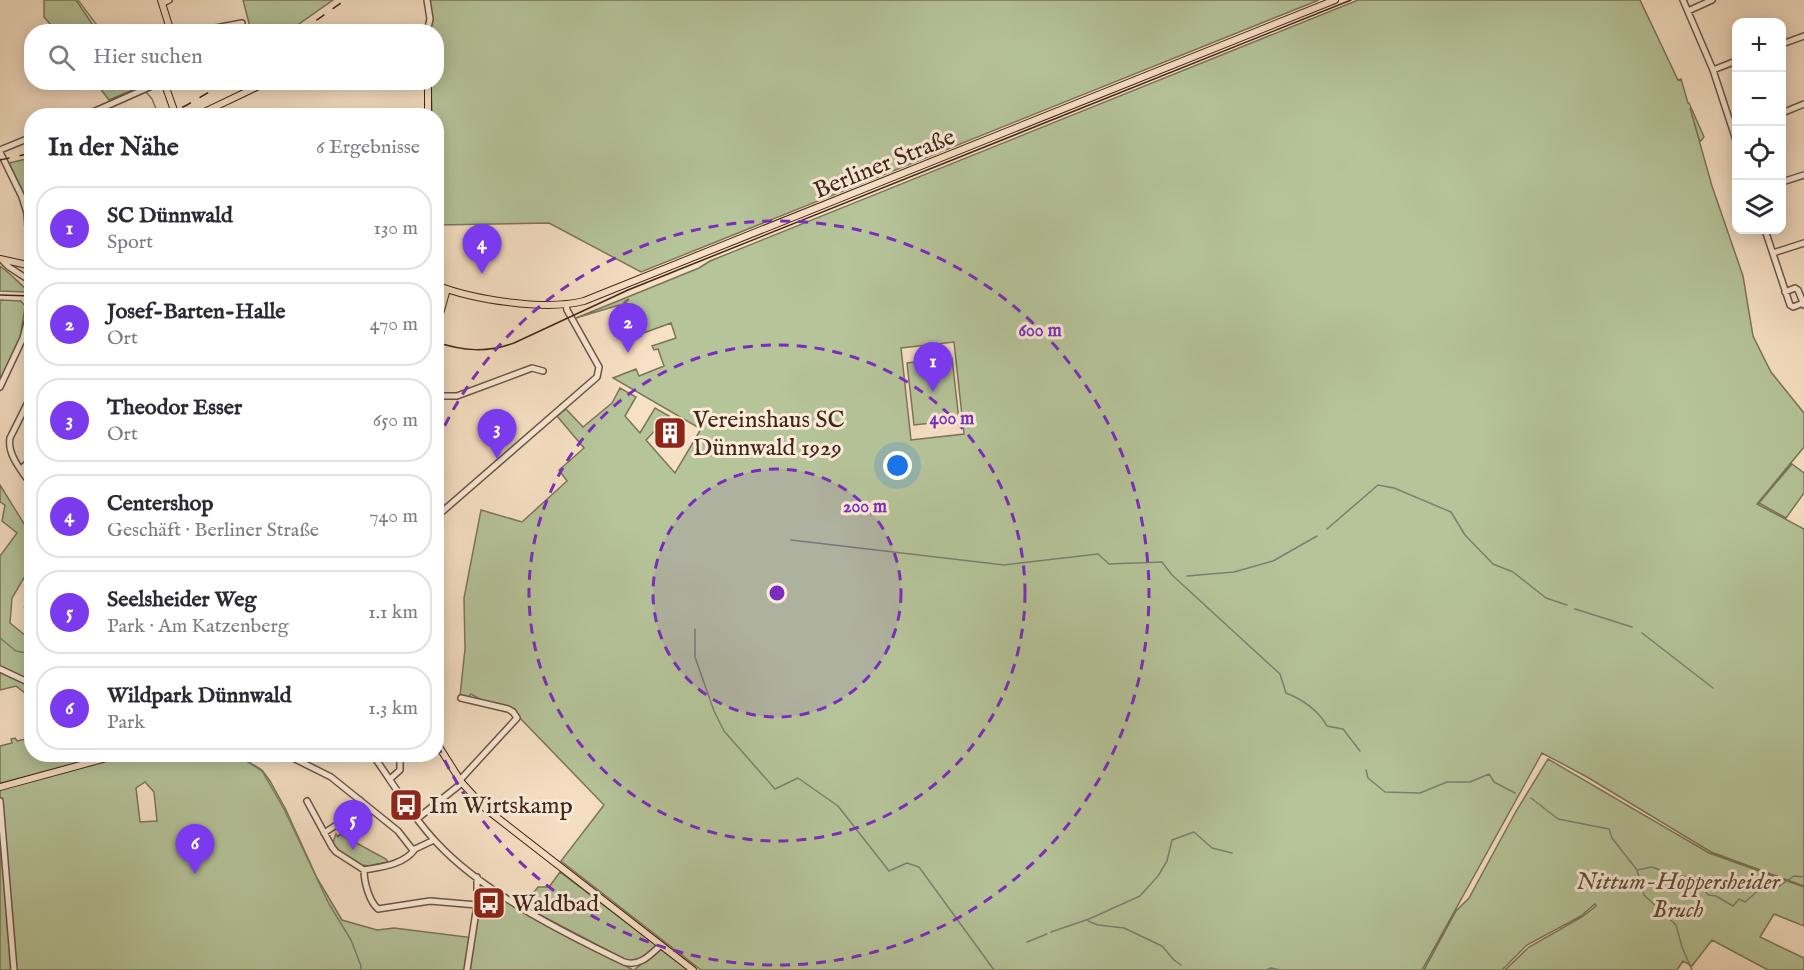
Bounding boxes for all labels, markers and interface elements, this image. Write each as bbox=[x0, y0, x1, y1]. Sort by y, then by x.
map controls bbox=[1732, 18, 1786, 234]
button: + bbox=[1732, 18, 1786, 72]
search box bbox=[24, 24, 444, 90]
icon: search bbox=[45, 41, 78, 74]
text: Hier suchen bbox=[93, 43, 203, 71]
button: − bbox=[1732, 72, 1786, 126]
street label: Berliner Straße bbox=[809, 122, 960, 207]
button: locate bbox=[1732, 126, 1786, 180]
text: In der Nähe bbox=[48, 131, 179, 164]
text: 6 Ergebnisse bbox=[316, 135, 420, 160]
button: layers bbox=[1732, 180, 1786, 234]
text: SC Dünnwald bbox=[107, 202, 233, 230]
text: 1 bbox=[66, 216, 73, 241]
text: 130 m bbox=[373, 216, 418, 241]
pin: 4 bbox=[462, 224, 502, 274]
text: Sport bbox=[107, 230, 153, 255]
text: Josef-Barten-Halle bbox=[107, 298, 285, 326]
pin: 2 bbox=[608, 304, 648, 353]
text: 2 bbox=[65, 312, 74, 337]
text: 470 m bbox=[370, 312, 418, 337]
text: 600 m bbox=[1018, 320, 1062, 343]
text: Ort bbox=[107, 326, 138, 351]
pin: 1 bbox=[914, 342, 952, 392]
text: Theodor Esser bbox=[107, 394, 242, 422]
place label: Vereinshaus SC Dünnwald 1929 bbox=[692, 405, 845, 464]
text: 3 bbox=[66, 408, 73, 433]
text: 650 m bbox=[373, 408, 418, 433]
text: 400 m bbox=[930, 408, 974, 431]
pin: 3 bbox=[478, 410, 516, 459]
building icon: Vereinshaus SC Dünnwald 1929 bbox=[652, 415, 688, 451]
text: Ort bbox=[107, 422, 138, 447]
your location bbox=[883, 451, 912, 480]
text: Centershop bbox=[107, 490, 213, 518]
text: 200 m bbox=[843, 496, 887, 519]
text: 4 bbox=[65, 504, 74, 529]
text: 740 m bbox=[369, 504, 418, 529]
text: Geschäft · Berliner Straße bbox=[107, 518, 319, 543]
centre of rings bbox=[767, 583, 787, 603]
text: Seelsheider Weg bbox=[107, 586, 256, 614]
text: 5 bbox=[66, 600, 73, 625]
text: 1.1 km bbox=[368, 600, 418, 625]
text: Park · Am Katzenberg bbox=[107, 614, 289, 639]
text: Wildpark Dünnwald bbox=[107, 682, 291, 710]
text: 6 bbox=[65, 696, 74, 721]
text: 1.3 km bbox=[368, 696, 418, 721]
text: Park bbox=[107, 710, 145, 735]
bus stop icon: Im Wirtskamp bbox=[388, 787, 424, 823]
place label: Im Wirtskamp bbox=[429, 791, 573, 822]
pin: 5 bbox=[334, 800, 372, 850]
pin: 6 bbox=[176, 824, 214, 874]
park label: Nittum-Hoppersheider Bruch bbox=[1576, 867, 1782, 926]
bus stop icon: Waldbad bbox=[471, 885, 507, 921]
place label: Waldbad bbox=[512, 889, 599, 920]

